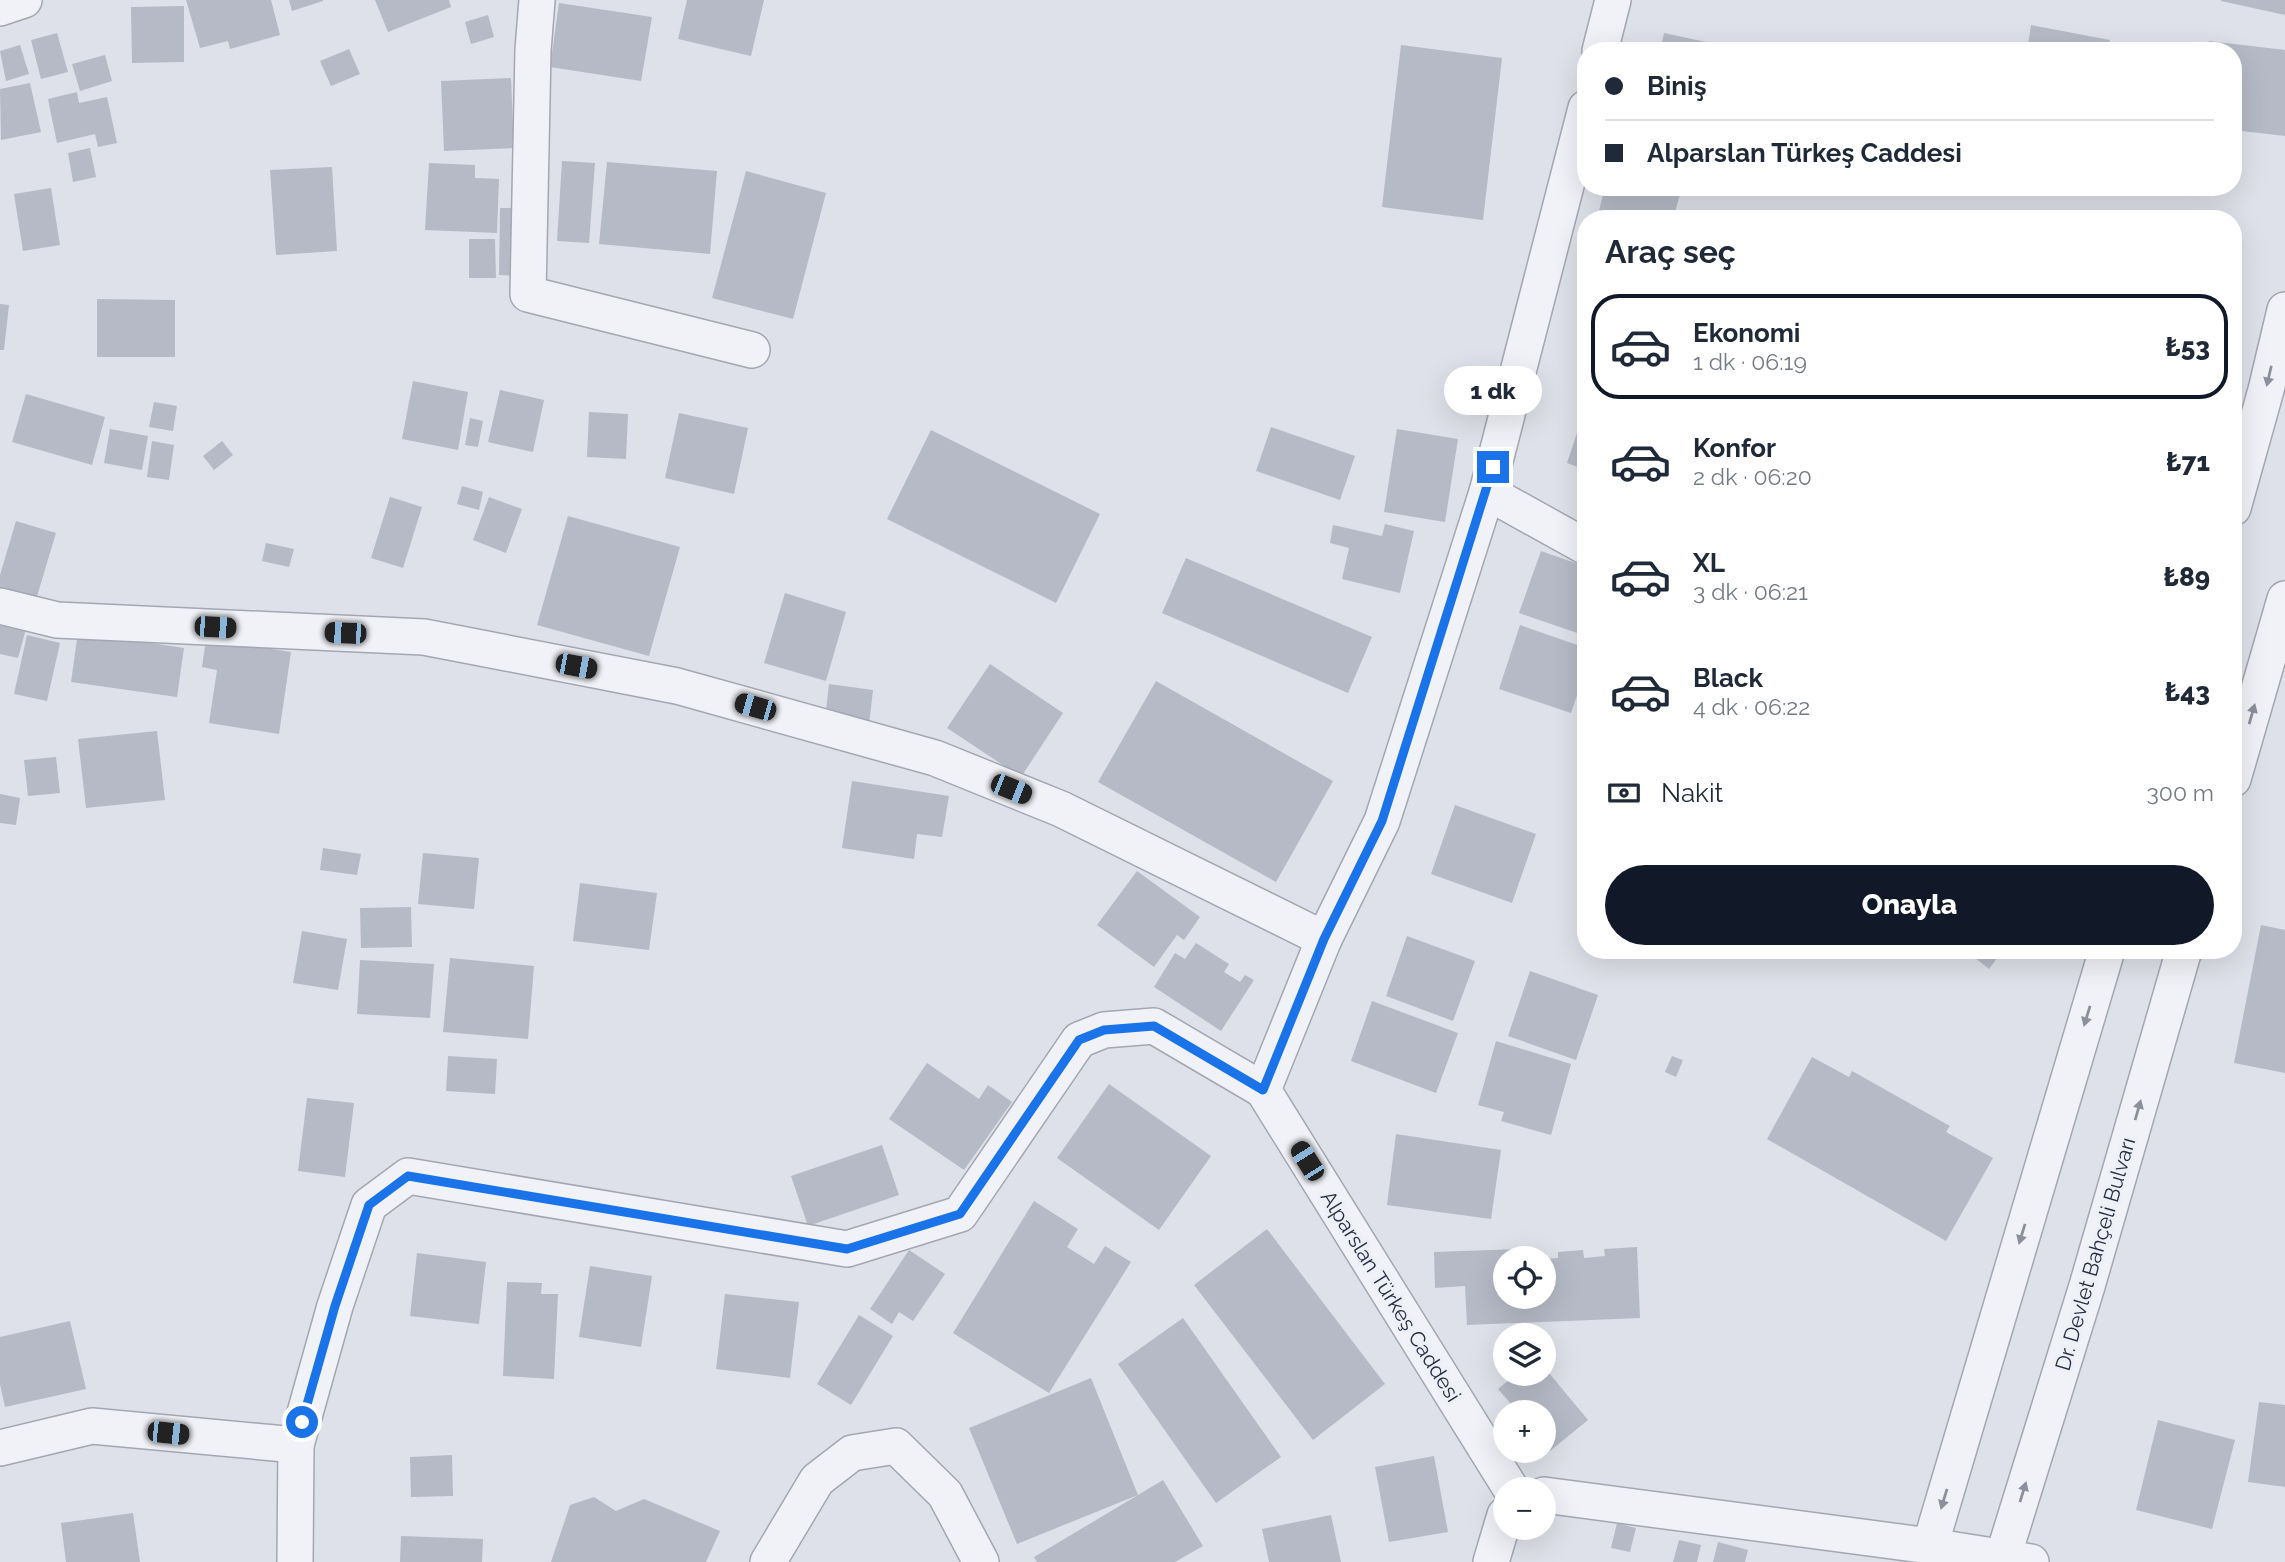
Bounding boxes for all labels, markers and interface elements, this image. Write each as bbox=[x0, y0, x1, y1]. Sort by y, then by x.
text: Biniş bbox=[1647, 71, 1707, 101]
text: Alparslan Türkeş Caddesi bbox=[1647, 138, 1962, 168]
text: Araç seç bbox=[1605, 233, 1736, 270]
icon: car bbox=[1609, 315, 1672, 378]
text: Ekonomi bbox=[1693, 318, 1801, 348]
text: ₺53 bbox=[2165, 332, 2210, 362]
text: 1 dk · 06:19 bbox=[1693, 348, 1807, 375]
callout: 1 dk bbox=[1444, 365, 1542, 414]
one-way arrow bbox=[2264, 365, 2275, 387]
text: 1 dk bbox=[1470, 377, 1516, 404]
icon: car bbox=[1609, 430, 1672, 493]
text: Konfor bbox=[1693, 433, 1776, 463]
text: ₺71 bbox=[2166, 447, 2210, 477]
route end bbox=[1477, 451, 1509, 483]
text: 2 dk · 06:20 bbox=[1693, 463, 1812, 490]
icon: car bbox=[1609, 545, 1672, 608]
text: XL bbox=[1693, 548, 1725, 578]
text: ₺89 bbox=[2163, 562, 2210, 592]
text: 3 dk · 06:21 bbox=[1693, 578, 1808, 605]
car bbox=[194, 615, 237, 639]
car bbox=[324, 622, 367, 644]
car bbox=[554, 652, 599, 680]
icon: car bbox=[1609, 660, 1672, 723]
text: Black bbox=[1693, 663, 1763, 693]
text: ₺43 bbox=[2165, 677, 2210, 707]
car bbox=[732, 691, 779, 723]
text: 4 dk · 06:22 bbox=[1693, 693, 1810, 720]
one-way arrow bbox=[2247, 702, 2258, 724]
car bbox=[988, 771, 1035, 807]
icon: cash bbox=[1605, 774, 1643, 812]
text: Nakit bbox=[1661, 778, 1723, 808]
text: 300 m bbox=[2147, 779, 2214, 806]
button: Onayla bbox=[1605, 865, 2214, 945]
one-way arrow bbox=[2082, 1005, 2092, 1026]
one-way arrow bbox=[2133, 1099, 2144, 1121]
street label: Dr. Devlet Bahçeli Bulvarı bbox=[2050, 1135, 2140, 1373]
car bbox=[1287, 1138, 1328, 1184]
street label: Alparslan Türkeş Caddesi bbox=[1316, 1186, 1466, 1406]
one-way arrow bbox=[2017, 1223, 2027, 1244]
map controls bbox=[1493, 1246, 1556, 1540]
button: locate bbox=[1493, 1246, 1556, 1309]
button: layers bbox=[1493, 1323, 1556, 1386]
button: + bbox=[1493, 1400, 1556, 1463]
route start bbox=[286, 1406, 318, 1438]
car bbox=[147, 1420, 190, 1446]
button: − bbox=[1493, 1477, 1556, 1540]
one-way arrow bbox=[2019, 1481, 2029, 1502]
one-way arrow bbox=[1938, 1488, 1948, 1509]

